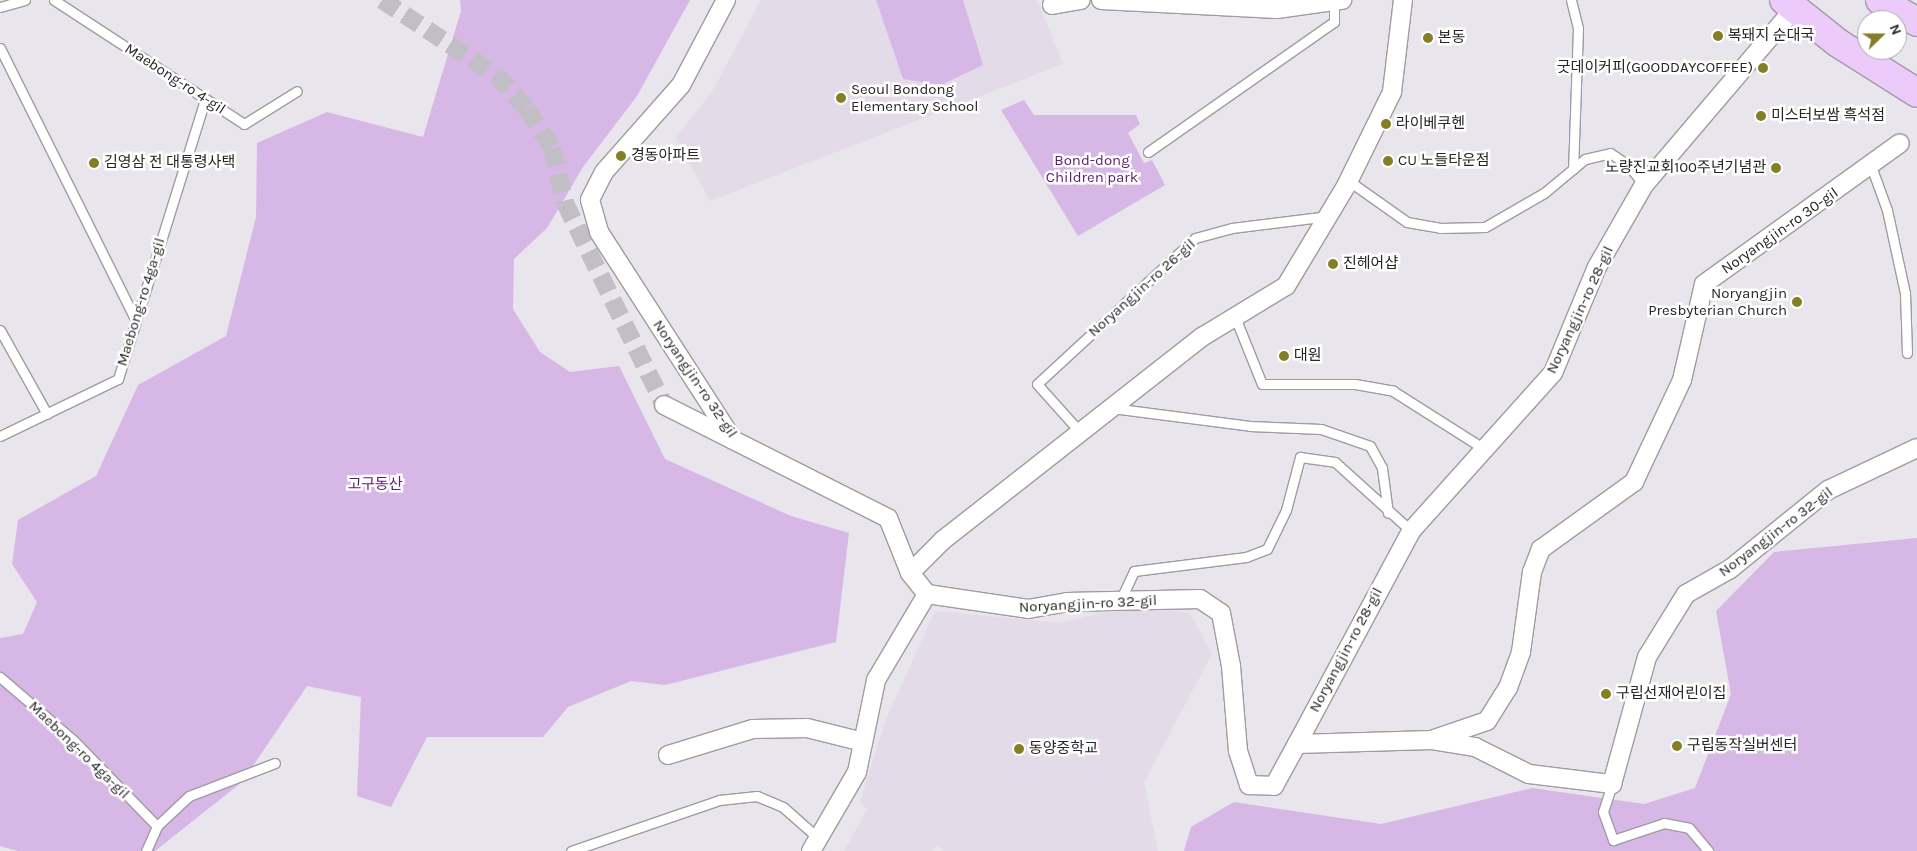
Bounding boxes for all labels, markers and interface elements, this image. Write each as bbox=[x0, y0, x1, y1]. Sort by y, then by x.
north arrow bbox=[1857, 10, 1907, 60]
text: N bbox=[1886, 22, 1905, 37]
place label: 복돼지 순대국 bbox=[1728, 27, 1814, 45]
place label: 본동 bbox=[1438, 29, 1466, 47]
marker: 복돼지 순대국 bbox=[1712, 30, 1724, 42]
marker: 본동 bbox=[1422, 32, 1434, 44]
street label: Maebong-ro 4-gil bbox=[121, 40, 229, 118]
place label: 굿데이커피(GOODDAYCOFFEE) bbox=[1557, 59, 1753, 77]
marker: 굿데이커피(GOODDAYCOFFEE) bbox=[1757, 62, 1769, 74]
place label: Seoul Bondong Elementary School bbox=[851, 80, 978, 115]
marker: Seoul Bondong Elementary School bbox=[835, 92, 847, 104]
place label: 미스터보쌈 흑석점 bbox=[1771, 107, 1885, 125]
marker: 미스터보쌈 흑석점 bbox=[1755, 110, 1767, 122]
place label: 라이베쿠헨 bbox=[1396, 115, 1465, 133]
marker: 라이베쿠헨 bbox=[1380, 118, 1392, 130]
place label: 경동아파트 bbox=[631, 147, 700, 165]
marker: 경동아파트 bbox=[615, 150, 627, 162]
park label: Bond-dong Children park bbox=[1046, 151, 1138, 186]
place label: CU 노들타운점 bbox=[1398, 152, 1490, 170]
place label: 김영삼 전 대통령사택 bbox=[104, 154, 235, 172]
marker: CU 노들타운점 bbox=[1382, 155, 1394, 167]
marker: 김영삼 전 대통령사택 bbox=[88, 157, 100, 169]
place label: 노량진교회100주년기념관 bbox=[1605, 159, 1766, 177]
marker: 노량진교회100주년기념관 bbox=[1770, 162, 1782, 174]
street label: Noryangjin-ro 30-gil bbox=[1718, 184, 1842, 278]
street label: Noryangjin-ro 26-gil bbox=[1085, 235, 1199, 341]
street label: Maebong-ro 4ga-gil bbox=[113, 236, 169, 368]
street label: Noryangjin-ro 28-gil bbox=[1543, 243, 1617, 377]
place label: 진헤어샵 bbox=[1343, 255, 1398, 273]
marker: 진헤어샵 bbox=[1327, 258, 1339, 270]
place label: Noryangjin Presbyterian Church bbox=[1648, 284, 1787, 319]
marker: Noryangjin Presbyterian Church bbox=[1791, 296, 1803, 308]
street label: Noryangjin-ro 32-gil bbox=[649, 317, 741, 441]
place label: 대원 bbox=[1294, 347, 1322, 365]
marker: 대원 bbox=[1278, 350, 1290, 362]
park label: 고구동산 bbox=[347, 476, 403, 494]
street label: Noryangjin-ro 32-gil bbox=[1715, 483, 1837, 581]
street label: Noryangjin-ro 28-gil bbox=[1306, 585, 1386, 715]
street label: Noryangjin-ro 32-gil bbox=[1018, 591, 1158, 617]
place label: 구립선재어린이집 bbox=[1616, 685, 1726, 703]
marker: 구립선재어린이집 bbox=[1600, 688, 1612, 700]
street label: Maebong-ro 4ga-gil bbox=[25, 697, 133, 803]
place label: 구립동작실버센터 bbox=[1687, 737, 1797, 755]
place label: 동양중학교 bbox=[1029, 740, 1098, 758]
marker: 구립동작실버센터 bbox=[1671, 740, 1683, 752]
marker: 동양중학교 bbox=[1013, 743, 1025, 755]

